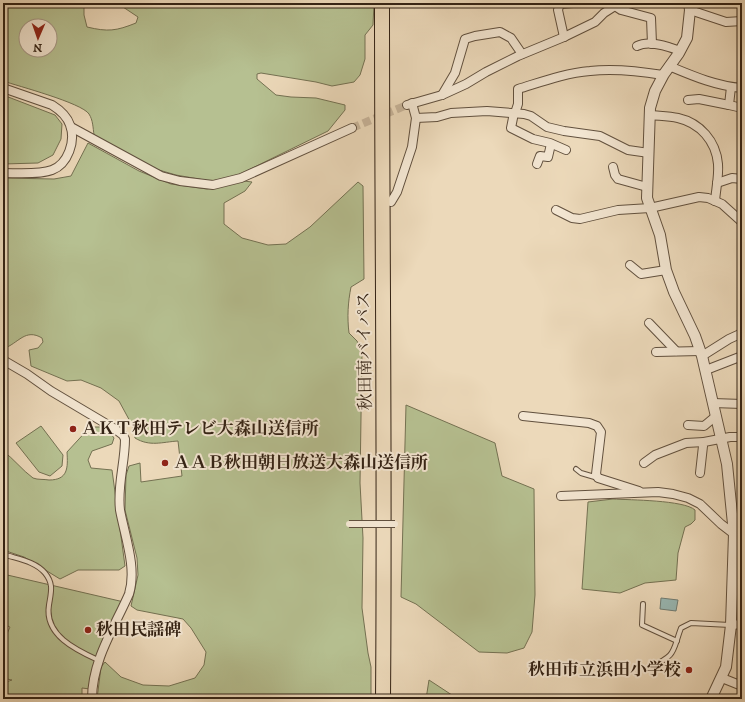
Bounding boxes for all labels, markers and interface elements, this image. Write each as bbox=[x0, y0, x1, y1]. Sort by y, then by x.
north arrow bbox=[18, 18, 58, 58]
text: N bbox=[33, 40, 42, 54]
street label: 秋田南バイパス bbox=[353, 291, 377, 411]
place label: ＡＫＴ秋田テレビ大森山送信所 bbox=[81, 418, 319, 440]
marker: ＡＫＴ秋田テレビ大森山送信所 bbox=[68, 424, 78, 434]
place label: ＡＡＢ秋田朝日放送大森山送信所 bbox=[173, 452, 428, 474]
marker: ＡＡＢ秋田朝日放送大森山送信所 bbox=[160, 458, 170, 468]
place label: 秋田民謡碑 bbox=[96, 619, 181, 641]
marker: 秋田民謡碑 bbox=[83, 625, 93, 635]
place label: 秋田市立浜田小学校 bbox=[528, 659, 681, 681]
marker: 秋田市立浜田小学校 bbox=[684, 665, 694, 675]

